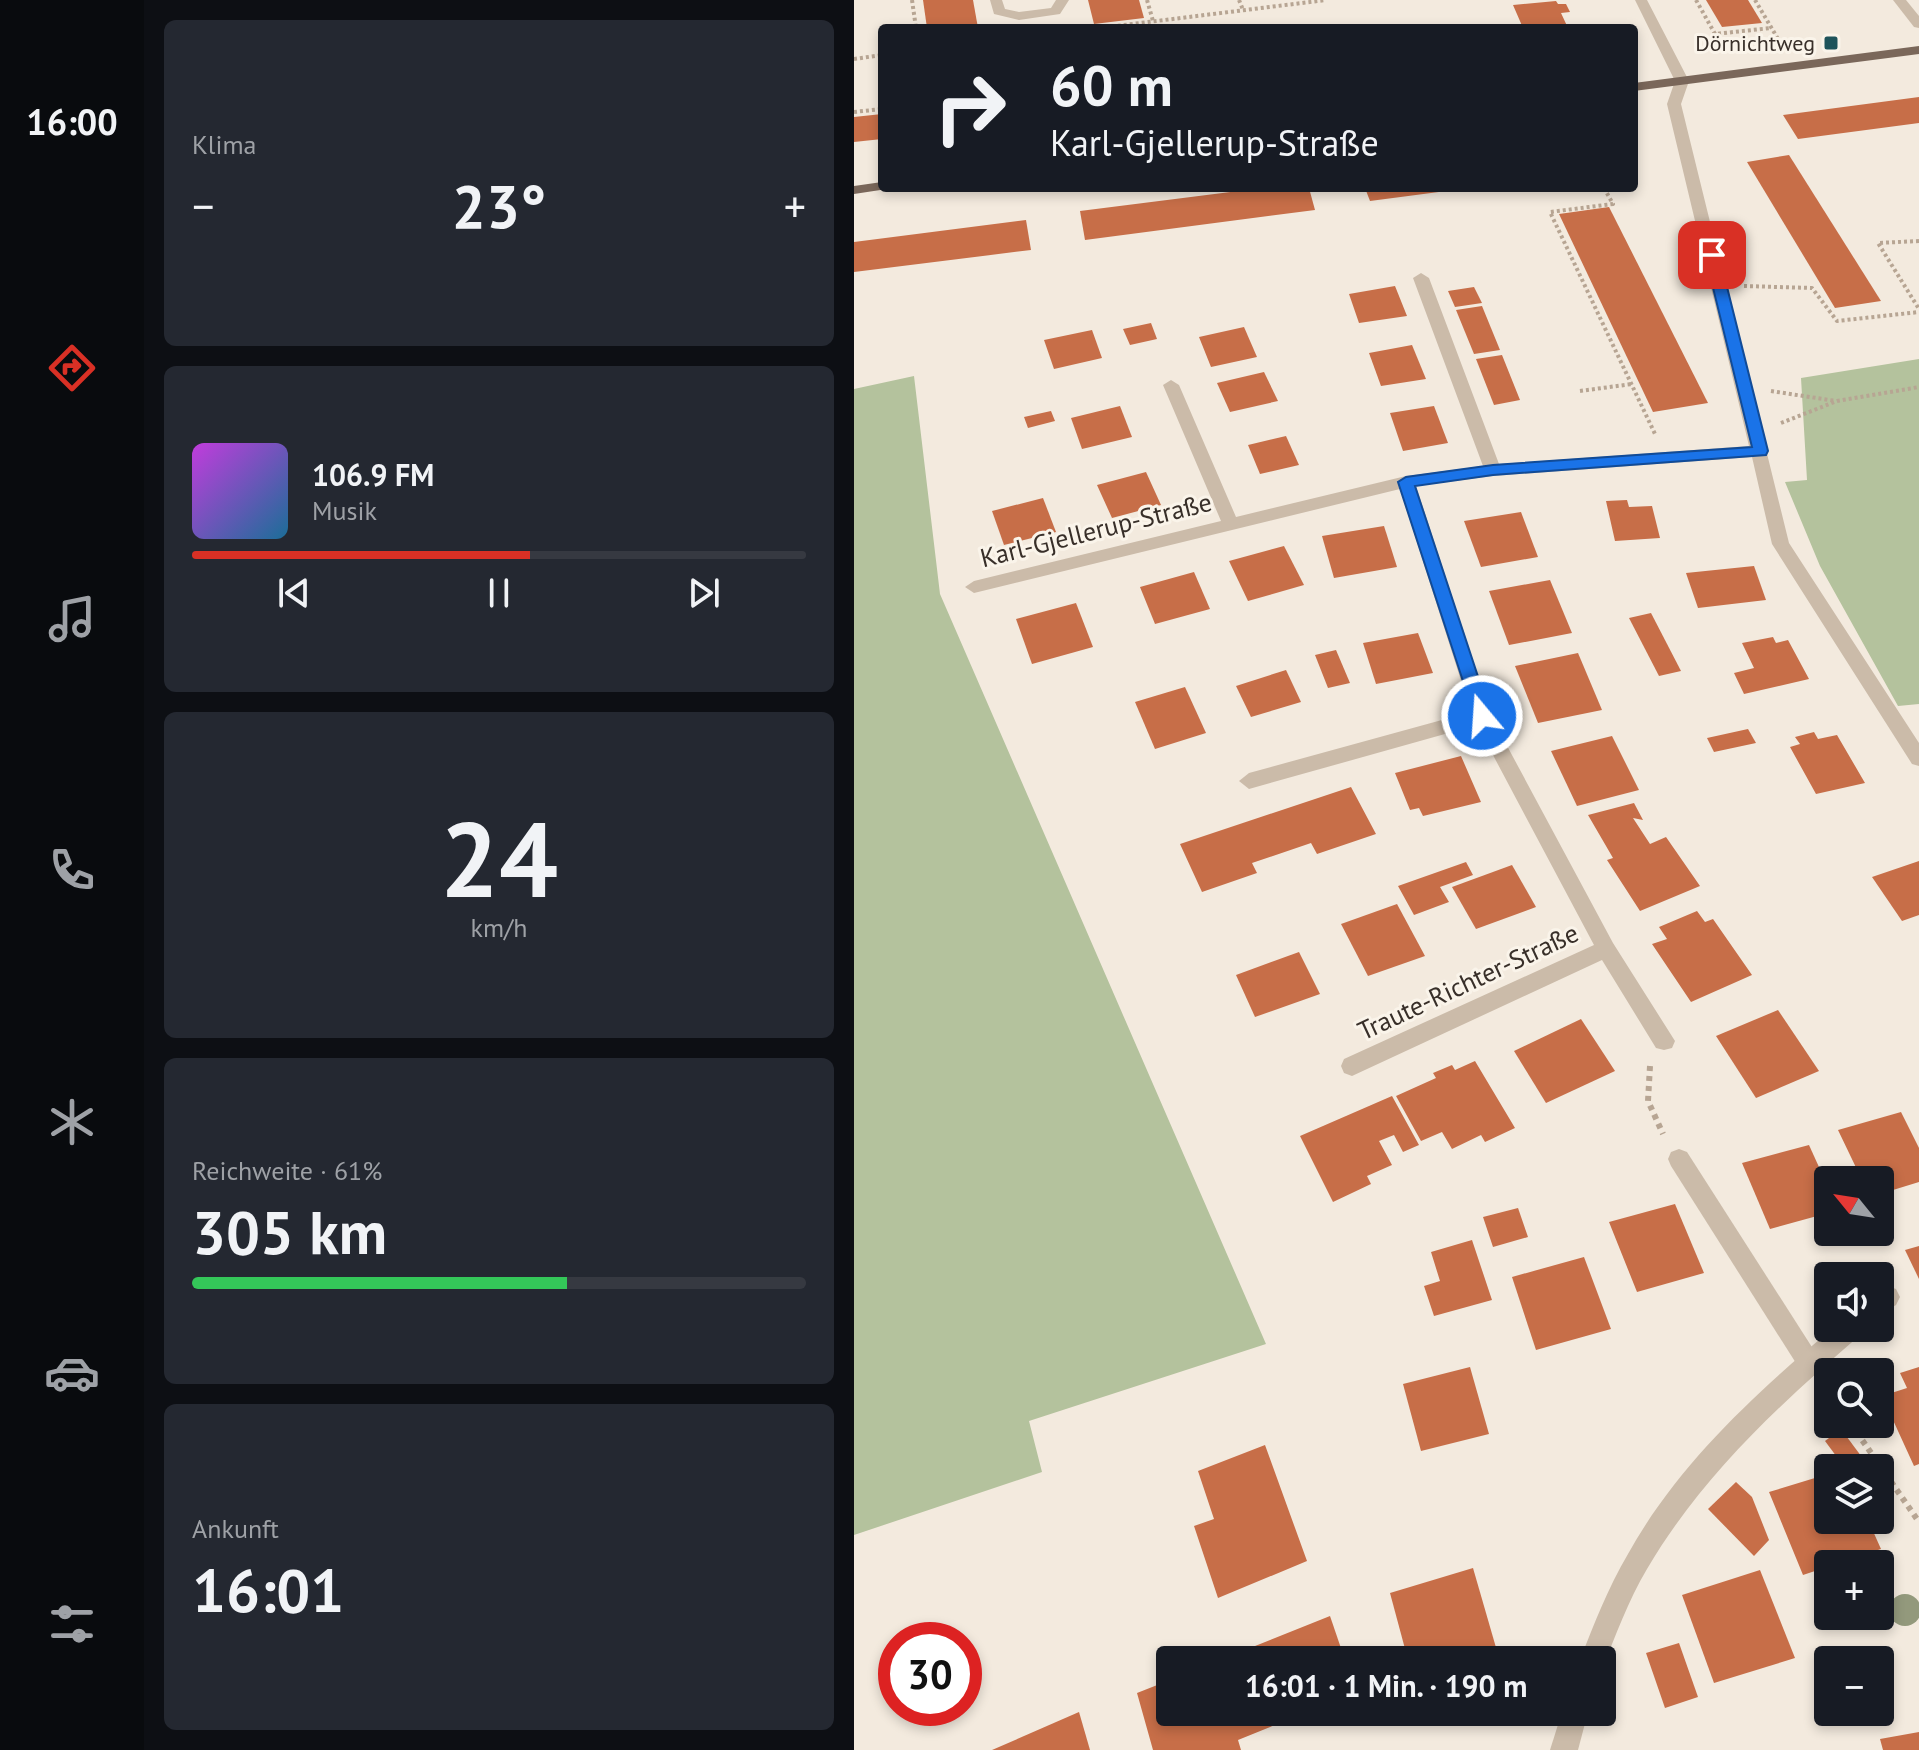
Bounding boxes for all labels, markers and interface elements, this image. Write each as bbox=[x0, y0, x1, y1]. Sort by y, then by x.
place label: Dörnichtweg bbox=[1695, 29, 1815, 57]
marker: Dörnichtweg bbox=[1822, 34, 1840, 52]
text: 60 m bbox=[1050, 49, 1173, 121]
icon: right bbox=[918, 56, 1022, 160]
text: 16:00 bbox=[26, 98, 118, 145]
text: Karl-Gjellerup-Straße bbox=[1050, 119, 1379, 166]
text: Klima bbox=[192, 128, 256, 161]
text: 23° bbox=[452, 167, 546, 245]
text: − bbox=[192, 177, 214, 234]
text: + bbox=[784, 177, 806, 234]
pin bbox=[1678, 221, 1746, 289]
icon: arrive bbox=[1690, 233, 1734, 277]
icon: directions bbox=[44, 340, 100, 396]
text: 106.9 FM bbox=[312, 455, 434, 494]
street label: Karl-Gjellerup-Straße bbox=[977, 485, 1215, 574]
text: Musik bbox=[312, 494, 377, 527]
icon: previous bbox=[272, 571, 316, 615]
icon: pause bbox=[477, 571, 521, 615]
icon: next bbox=[682, 571, 726, 615]
icon: music bbox=[44, 591, 100, 647]
position arrow bbox=[1440, 674, 1524, 758]
text: 24 bbox=[440, 791, 558, 926]
icon: phone bbox=[44, 842, 100, 898]
text: km/h bbox=[471, 911, 528, 944]
street label: Traute-Richter-Straße bbox=[1352, 916, 1583, 1047]
icon: climate bbox=[44, 1094, 100, 1150]
text: Reichweite · 61% bbox=[192, 1154, 382, 1187]
north arrow bbox=[1814, 1166, 1894, 1246]
map controls bbox=[1814, 1166, 1894, 1726]
text: 305 km bbox=[192, 1193, 387, 1271]
button: sound bbox=[1814, 1262, 1894, 1342]
icon: car bbox=[44, 1345, 100, 1401]
button: search bbox=[1814, 1358, 1894, 1438]
button: layers bbox=[1814, 1454, 1894, 1534]
text: Ankunft bbox=[192, 1512, 279, 1545]
button: + bbox=[1814, 1550, 1894, 1630]
text: 16:01 bbox=[192, 1551, 344, 1629]
icon: filters bbox=[44, 1596, 100, 1652]
speed limit sign: 30 bbox=[878, 1622, 982, 1726]
button: − bbox=[1814, 1646, 1894, 1726]
text: 16:01 · 1 Min. · 190 m bbox=[1245, 1666, 1527, 1705]

